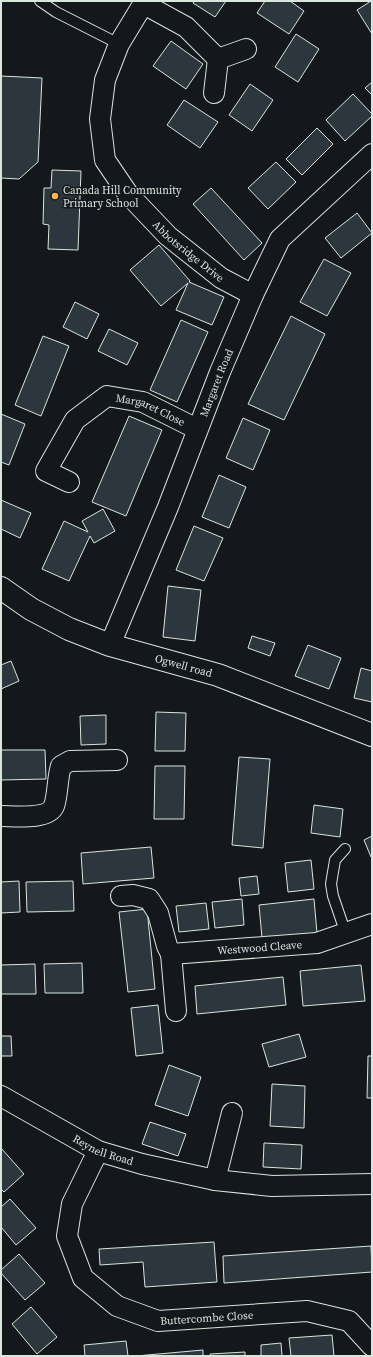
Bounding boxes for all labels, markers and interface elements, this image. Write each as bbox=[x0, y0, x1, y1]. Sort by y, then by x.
place label: Canada Hill Community Primary School bbox=[63, 183, 182, 211]
marker: Canada Hill Community Primary School bbox=[50, 191, 60, 201]
street label: Abbotsridge Drive bbox=[149, 218, 227, 286]
street label: Margaret Road bbox=[196, 346, 237, 419]
street label: Margaret Close bbox=[114, 391, 188, 430]
street label: Ogwell road bbox=[153, 651, 215, 681]
street label: Westwood Cleave bbox=[217, 937, 303, 959]
street label: Reynell Road bbox=[70, 1131, 136, 1169]
street label: Buttercombe Close bbox=[160, 1308, 254, 1329]

